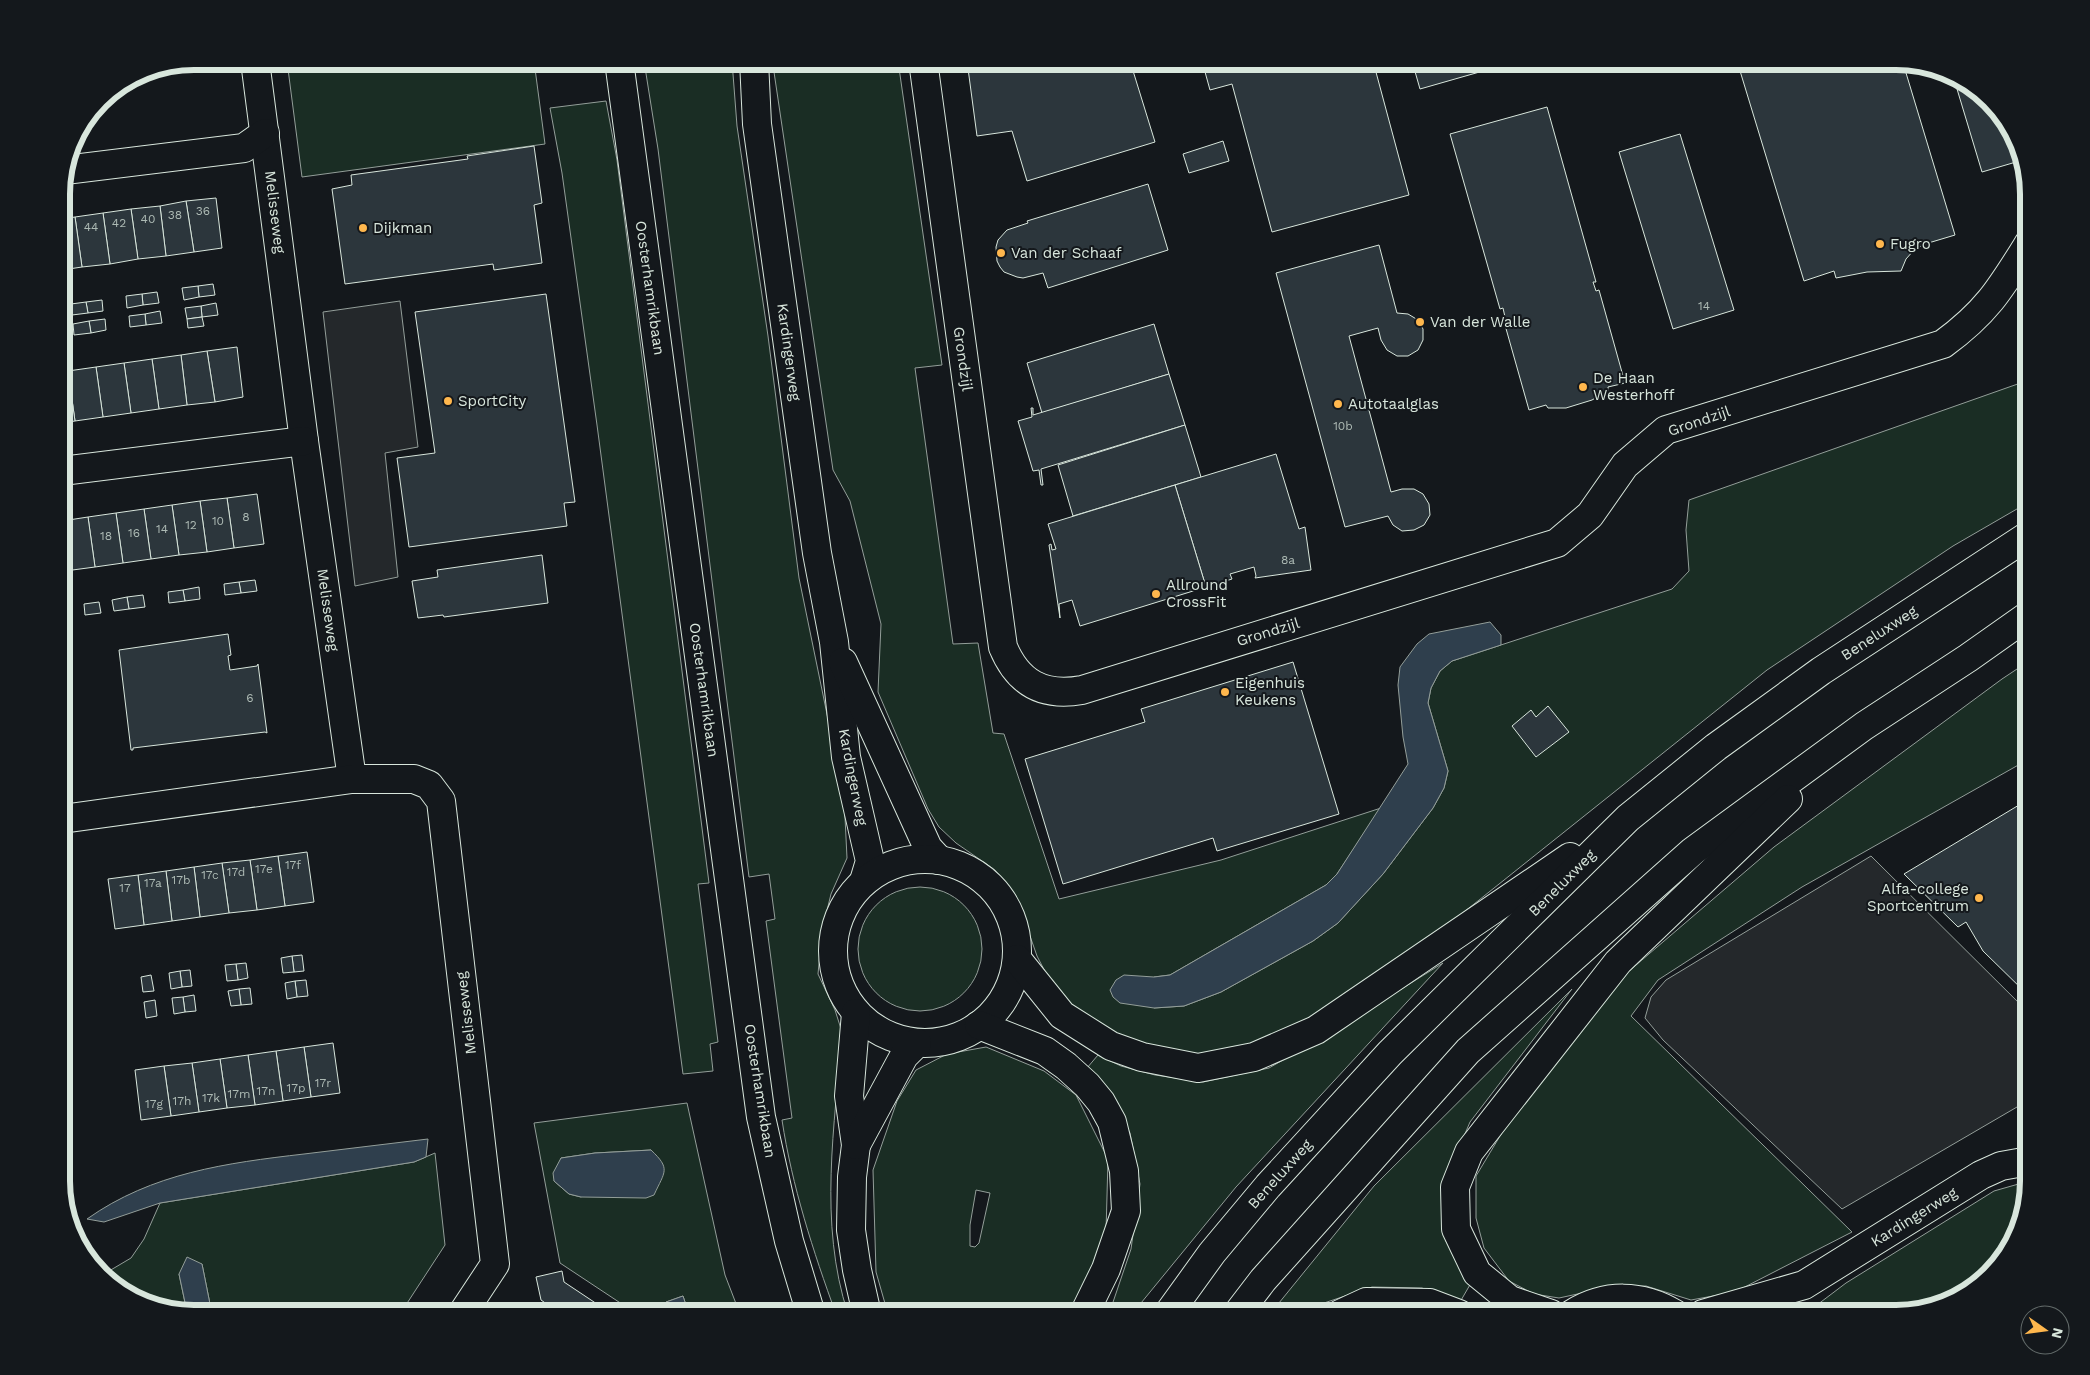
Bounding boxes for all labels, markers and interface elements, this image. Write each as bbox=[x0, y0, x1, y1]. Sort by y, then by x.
street label: Melisseweg bbox=[261, 170, 289, 254]
house number: 36 bbox=[196, 204, 210, 218]
house number: 38 bbox=[168, 208, 182, 222]
house number: 40 bbox=[141, 212, 155, 226]
house number: 42 bbox=[112, 216, 126, 230]
place label: Dijkman bbox=[373, 219, 432, 237]
house number: 44 bbox=[84, 220, 98, 234]
street label: Oosterhamrikbaan bbox=[632, 220, 668, 356]
marker: Dijkman bbox=[357, 222, 369, 234]
place label: Fugro bbox=[1890, 235, 1931, 253]
marker: Fugro bbox=[1874, 238, 1886, 250]
place label: Van der Schaaf bbox=[1011, 244, 1122, 262]
marker: Van der Schaaf bbox=[995, 247, 1007, 259]
house number: 14 bbox=[1698, 299, 1710, 313]
street label: Kardingerweg bbox=[773, 302, 805, 402]
place label: Van der Walle bbox=[1430, 313, 1530, 331]
marker: Van der Walle bbox=[1414, 316, 1426, 328]
street label: Grondzijl bbox=[950, 326, 976, 393]
place label: De Haan Westerhoff bbox=[1593, 369, 1675, 404]
marker: De Haan Westerhoff bbox=[1577, 381, 1589, 393]
place label: SportCity bbox=[458, 392, 526, 410]
marker: SportCity bbox=[442, 395, 454, 407]
place label: Autotaalglas bbox=[1348, 395, 1439, 413]
marker: Autotaalglas bbox=[1332, 398, 1344, 410]
street label: Grondzijl bbox=[1665, 402, 1733, 440]
house number: 10b bbox=[1333, 419, 1353, 433]
house number: 8 bbox=[242, 510, 250, 524]
house number: 10 bbox=[212, 514, 224, 528]
house number: 12 bbox=[185, 518, 197, 532]
house number: 14 bbox=[156, 522, 168, 536]
house number: 16 bbox=[128, 526, 140, 540]
house number: 18 bbox=[100, 529, 112, 543]
house number: 8a bbox=[1281, 553, 1295, 567]
street label: Melisseweg bbox=[313, 568, 343, 652]
place label: Allround CrossFit bbox=[1166, 576, 1228, 611]
marker: Allround CrossFit bbox=[1150, 588, 1162, 600]
street label: Beneluxweg bbox=[1838, 602, 1920, 664]
street label: Grondzijl bbox=[1234, 614, 1302, 650]
street label: Oosterhamrikbaan bbox=[686, 622, 722, 758]
place label: Eigenhuis Keukens bbox=[1235, 674, 1305, 709]
marker: Eigenhuis Keukens bbox=[1219, 686, 1231, 698]
house number: 6 bbox=[246, 691, 254, 705]
street label: Kardingerweg bbox=[835, 727, 871, 827]
street label: Beneluxweg bbox=[1525, 846, 1599, 920]
house number: 17f bbox=[285, 858, 301, 872]
house number: 17e bbox=[255, 862, 273, 876]
house number: 17d bbox=[227, 865, 245, 879]
house number: 17c bbox=[201, 868, 219, 882]
house number: 17b bbox=[172, 873, 190, 887]
house number: 17a bbox=[144, 876, 162, 890]
place label: Alfa-college Sportcentrum bbox=[1867, 880, 1969, 915]
house number: 17 bbox=[119, 881, 131, 895]
marker: Alfa-college Sportcentrum bbox=[1973, 892, 1985, 904]
street label: Melisseweg bbox=[452, 971, 480, 1055]
street label: Oosterhamrikbaan bbox=[741, 1023, 779, 1159]
house number: 17r bbox=[315, 1076, 331, 1090]
house number: 17p bbox=[287, 1081, 305, 1095]
house number: 17n bbox=[257, 1084, 275, 1098]
house number: 17m bbox=[228, 1087, 250, 1101]
house number: 17k bbox=[202, 1091, 220, 1105]
house number: 17h bbox=[173, 1094, 191, 1108]
house number: 17g bbox=[145, 1097, 164, 1111]
street label: Beneluxweg bbox=[1244, 1136, 1316, 1212]
street label: Kardingerweg bbox=[1868, 1183, 1960, 1251]
north arrow bbox=[2020, 1305, 2070, 1355]
text: N bbox=[2049, 1326, 2067, 1340]

